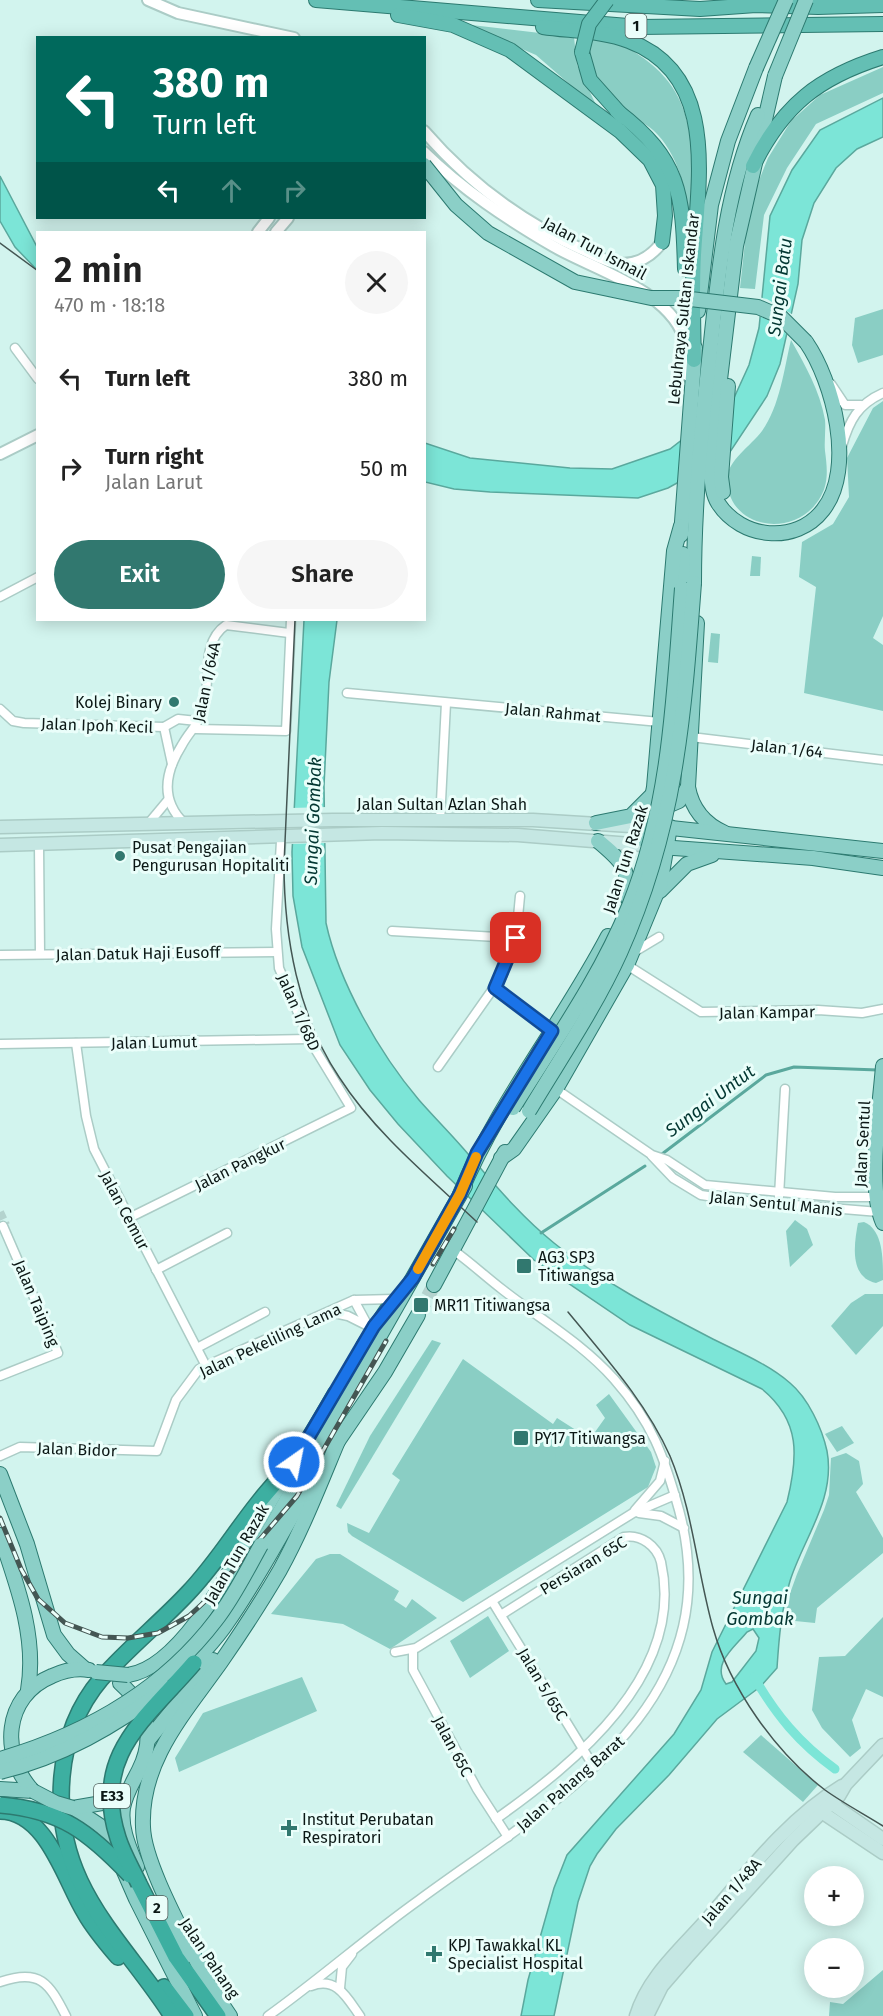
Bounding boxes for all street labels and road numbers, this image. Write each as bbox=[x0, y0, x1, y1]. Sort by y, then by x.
road number: 1 bbox=[626, 14, 646, 38]
street label: Lebuhraya Sultan Iskandar bbox=[664, 212, 703, 406]
street label: Jalan Tun Ismail bbox=[540, 213, 650, 284]
street label: Jalan 1/64A bbox=[189, 640, 224, 724]
street label: Jalan Rahmat bbox=[504, 699, 602, 726]
street label: Jalan Ipoh Kecil bbox=[41, 714, 154, 737]
street label: Jalan 1/64 bbox=[750, 735, 824, 762]
street label: Jalan Sultan Azlan Shah bbox=[357, 795, 527, 814]
street label: Jalan Tun Razak bbox=[599, 802, 652, 916]
street label: Jalan Datuk Haji Eusoff bbox=[56, 943, 222, 964]
street label: Jalan 1/68D bbox=[273, 971, 324, 1054]
street label: Jalan Kampar bbox=[719, 1002, 816, 1023]
street label: Jalan Lumut bbox=[111, 1032, 197, 1053]
street label: Jalan Sentul bbox=[851, 1100, 874, 1188]
street label: Jalan Pangkur bbox=[192, 1134, 289, 1195]
street label: Jalan Cemur bbox=[96, 1167, 154, 1254]
street label: Jalan Sentul Manis bbox=[708, 1187, 843, 1220]
street label: Jalan Taiping bbox=[10, 1257, 64, 1350]
street label: Jalan Pekeliling Lama bbox=[196, 1299, 344, 1382]
street label: Jalan Bidor bbox=[37, 1439, 118, 1460]
street label: Jalan Tun Razak bbox=[200, 1500, 273, 1608]
street label: Persiaran 65C bbox=[537, 1532, 630, 1599]
street label: Jalan 5/65C bbox=[513, 1645, 572, 1724]
street label: Jalan 65C bbox=[429, 1713, 476, 1780]
street label: Jalan Pahang Barat bbox=[513, 1731, 628, 1835]
road number: E33 bbox=[94, 1784, 130, 1808]
street label: Jalan 1/48A bbox=[698, 1854, 766, 1928]
road number: 2 bbox=[146, 1896, 168, 1920]
street label: Jalan Pahang bbox=[176, 1914, 244, 2003]

